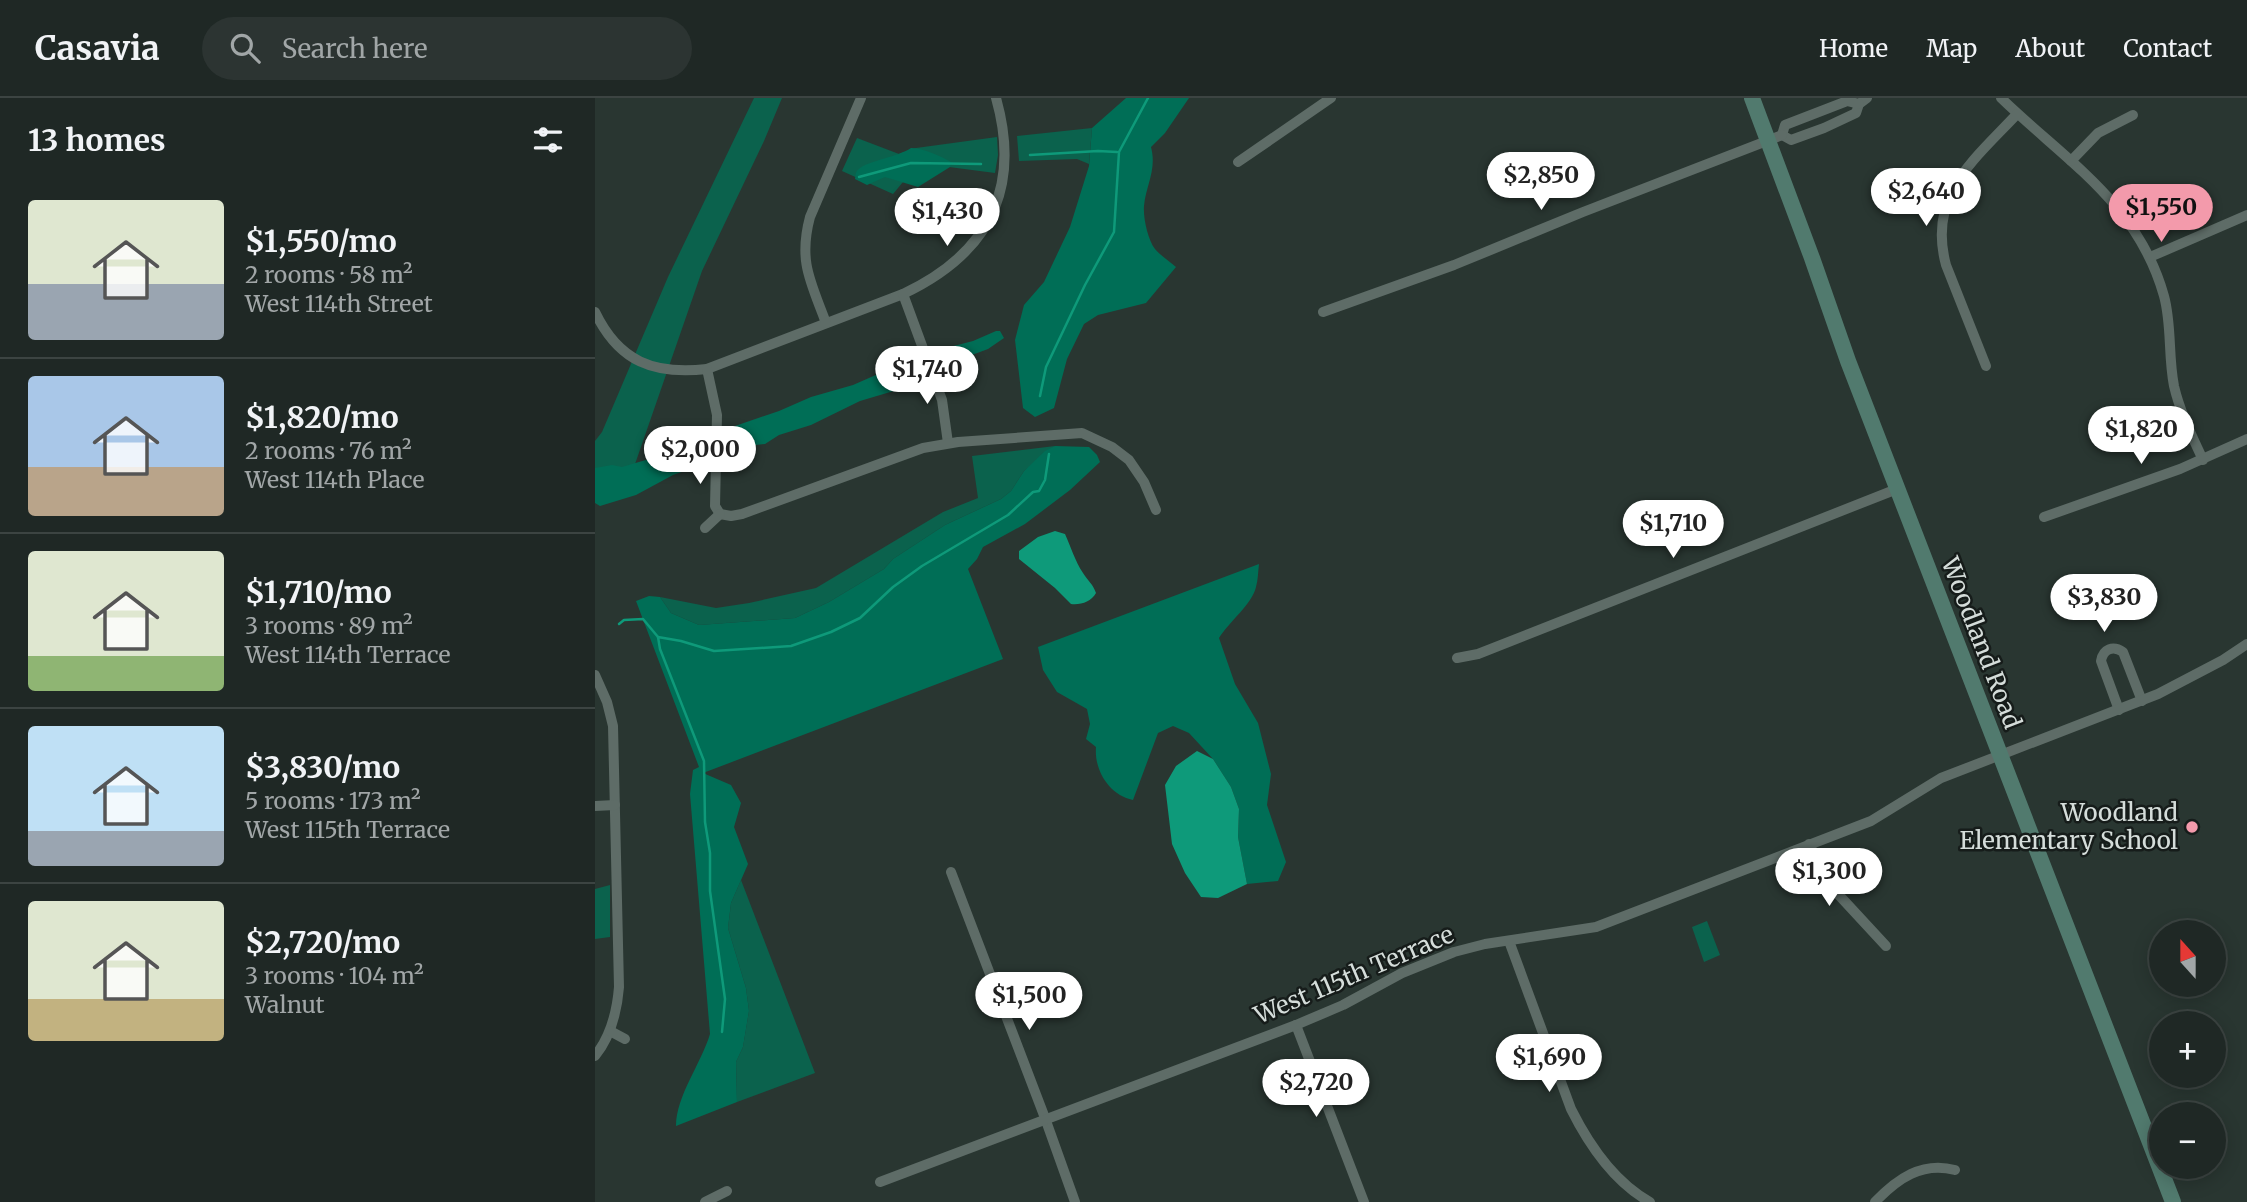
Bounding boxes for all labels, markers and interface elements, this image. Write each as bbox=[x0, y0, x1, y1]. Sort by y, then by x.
search box bbox=[202, 17, 692, 80]
text: Casavia bbox=[35, 28, 160, 69]
icon: search bbox=[226, 29, 264, 67]
text: Search here bbox=[282, 32, 427, 65]
text: Home bbox=[1819, 33, 1888, 64]
text: Map bbox=[1926, 33, 1977, 64]
text: About bbox=[2015, 33, 2085, 64]
text: Contact bbox=[2123, 33, 2212, 64]
text: 13 homes bbox=[28, 121, 166, 159]
icon: filters bbox=[529, 121, 567, 159]
pin: $2,850 bbox=[1484, 152, 1598, 212]
text: $2,850 bbox=[1503, 160, 1579, 189]
pin: $2,640 bbox=[1869, 169, 1983, 228]
text: $2,640 bbox=[1887, 176, 1965, 205]
pin: $1,550 bbox=[2104, 184, 2218, 244]
pin: $1,430 bbox=[890, 188, 1004, 248]
text: $1,550 bbox=[2125, 192, 2197, 221]
text: $1,430 bbox=[911, 196, 983, 225]
text: $1,550/mo bbox=[245, 222, 397, 260]
icon: home bbox=[84, 228, 168, 312]
text: 2 rooms · 58 m² bbox=[245, 260, 413, 289]
text: West 114th Street bbox=[245, 289, 433, 318]
pin: $1,740 bbox=[870, 346, 984, 406]
text: $1,740 bbox=[891, 354, 963, 383]
text: $1,820/mo bbox=[245, 398, 399, 436]
icon: home bbox=[84, 404, 168, 488]
pin: $1,820 bbox=[2084, 406, 2198, 466]
text: $1,820 bbox=[2104, 414, 2178, 443]
pin: $2,000 bbox=[643, 426, 757, 486]
text: $2,000 bbox=[660, 434, 740, 463]
text: 2 rooms · 76 m² bbox=[245, 436, 412, 465]
text: West 114th Place bbox=[245, 465, 424, 494]
pin: $1,710 bbox=[1616, 500, 1730, 560]
text: $1,710 bbox=[1639, 508, 1707, 537]
street label: Woodland Road bbox=[1934, 552, 2028, 733]
text: $1,710/mo bbox=[245, 573, 392, 611]
pin: $3,830 bbox=[2047, 574, 2161, 634]
icon: home bbox=[84, 579, 168, 663]
text: $3,830 bbox=[2066, 582, 2142, 611]
text: 3 rooms · 89 m² bbox=[245, 611, 413, 640]
text: West 114th Terrace bbox=[245, 640, 451, 669]
text: $3,830/mo bbox=[245, 748, 400, 786]
icon: home bbox=[84, 754, 168, 838]
text: 5 rooms · 173 m² bbox=[245, 786, 421, 815]
place label: Woodland Elementary School bbox=[1959, 797, 2178, 856]
text: West 115th Terrace bbox=[245, 815, 450, 844]
marker: Woodland Elementary School bbox=[2184, 819, 2200, 835]
pin: $1,300 bbox=[1772, 848, 1886, 908]
text: $1,300 bbox=[1791, 856, 1867, 885]
street label: West 115th Terrace bbox=[1248, 918, 1458, 1031]
north arrow bbox=[2149, 920, 2226, 998]
map controls bbox=[2149, 920, 2226, 1179]
text: $2,720/mo bbox=[245, 923, 400, 961]
icon: home bbox=[84, 929, 168, 1013]
text: 3 rooms · 104 m² bbox=[245, 961, 424, 990]
pin: $1,500 bbox=[972, 972, 1086, 1032]
text: $1,500 bbox=[991, 980, 1067, 1009]
text: Walnut bbox=[245, 990, 325, 1019]
button: + bbox=[2149, 1011, 2226, 1088]
pin: $1,690 bbox=[1492, 1034, 1606, 1094]
text: $1,690 bbox=[1512, 1042, 1586, 1071]
pin: $2,720 bbox=[1259, 1060, 1373, 1119]
text: $2,720 bbox=[1278, 1067, 1354, 1096]
button: − bbox=[2149, 1102, 2226, 1179]

